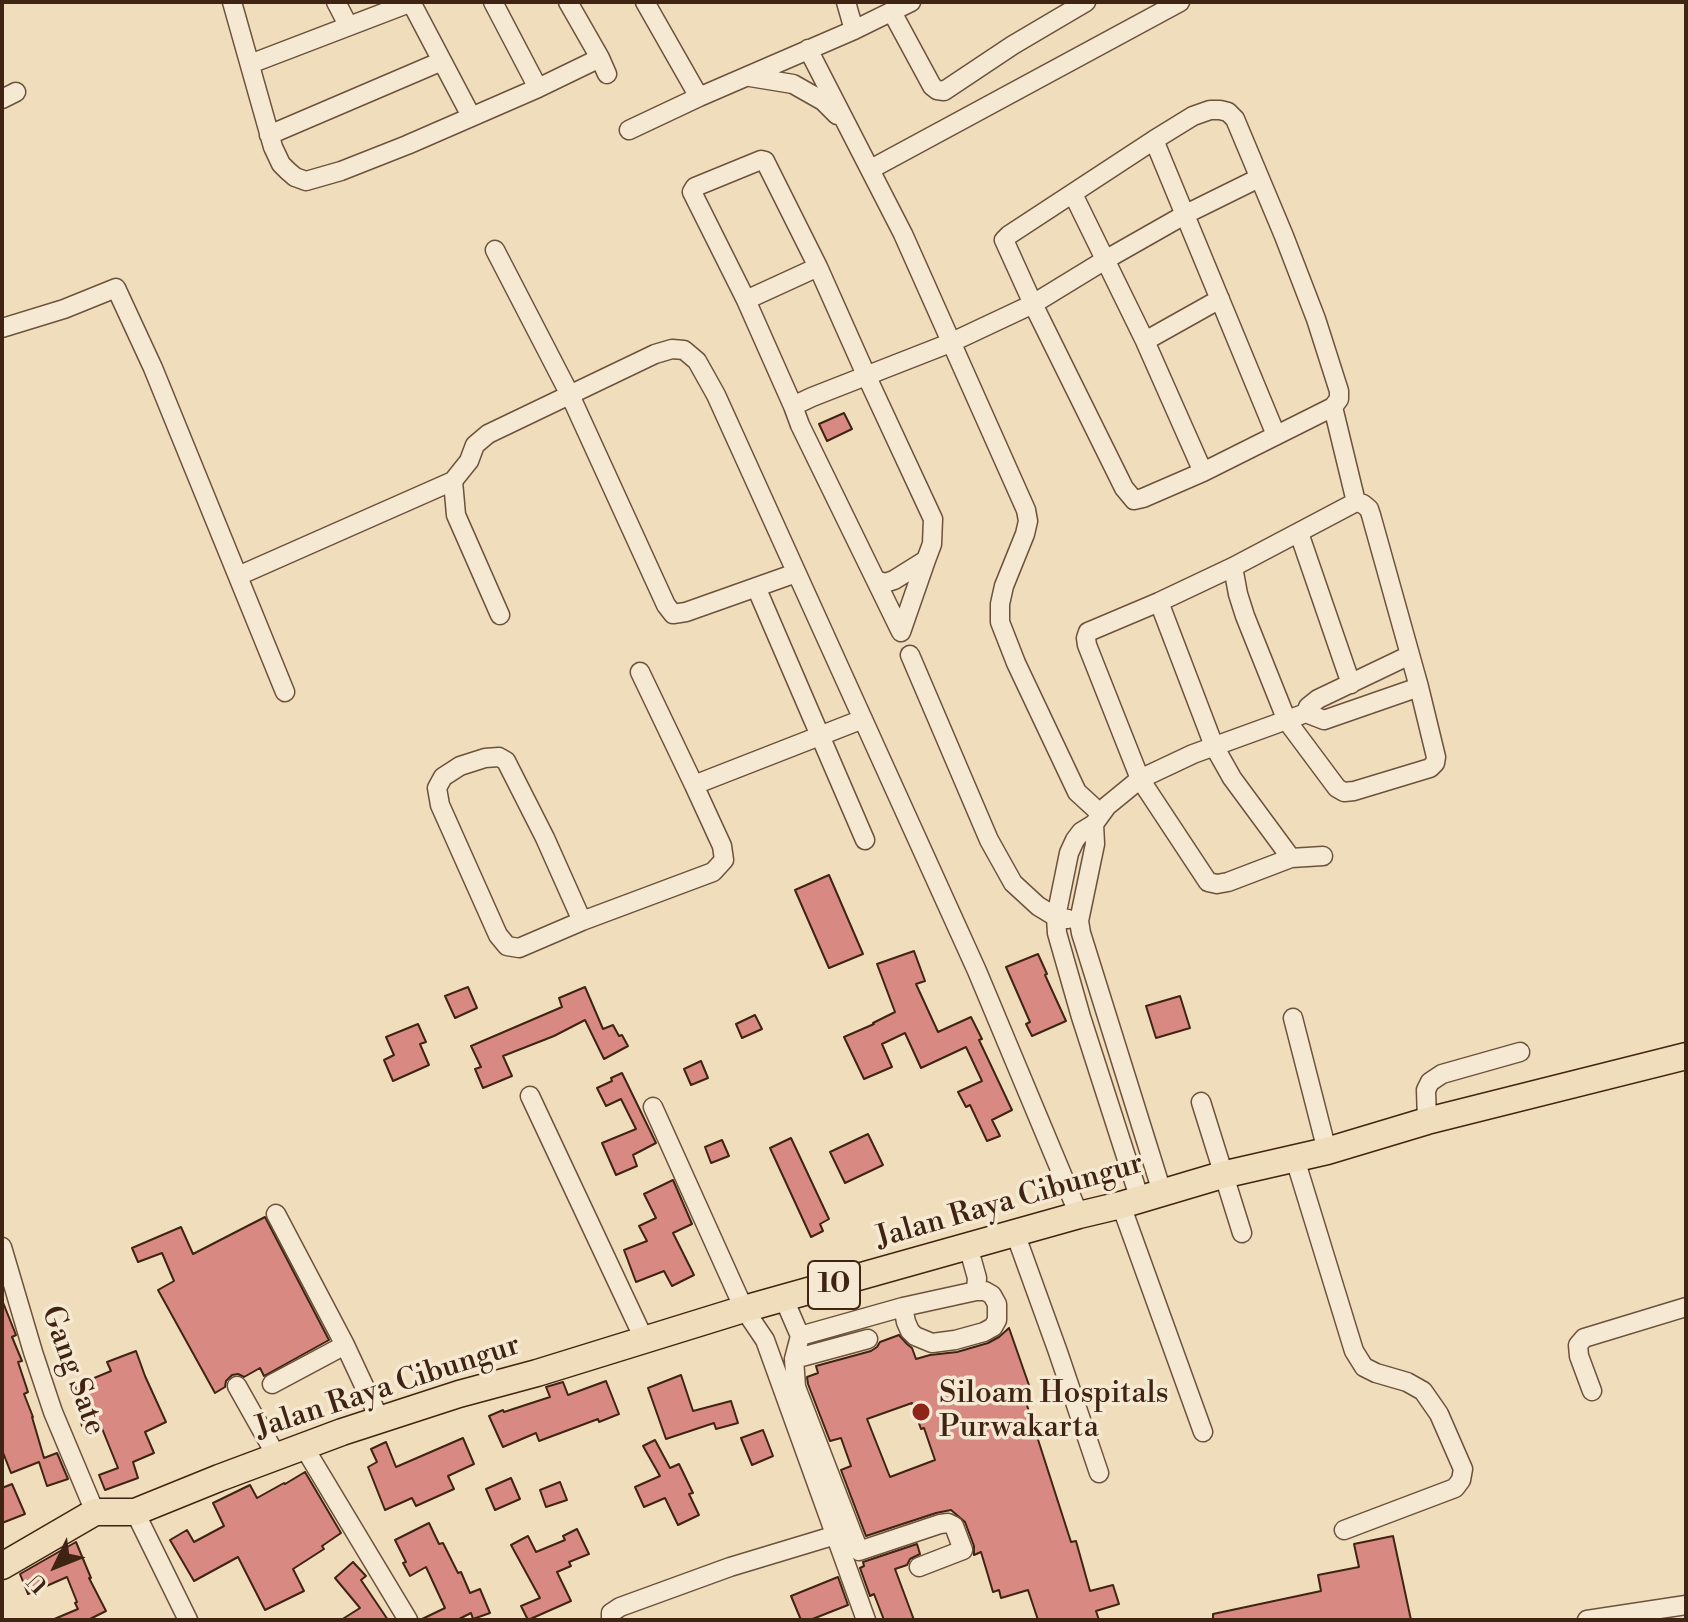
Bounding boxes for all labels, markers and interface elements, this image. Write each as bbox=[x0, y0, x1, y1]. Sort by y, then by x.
street label: Jalan Raya Cibungur bbox=[872, 1147, 1148, 1257]
road number: 10 bbox=[808, 1261, 860, 1309]
street label: Gang Sate bbox=[32, 1301, 112, 1441]
street label: Jalan Raya Cibungur bbox=[251, 1328, 525, 1448]
place label: Siloam Hospitals Purwakarta bbox=[939, 1377, 1169, 1448]
marker: Siloam Hospitals Purwakarta bbox=[910, 1401, 932, 1423]
north arrow bbox=[16, 1526, 96, 1606]
text: U bbox=[22, 1567, 54, 1598]

